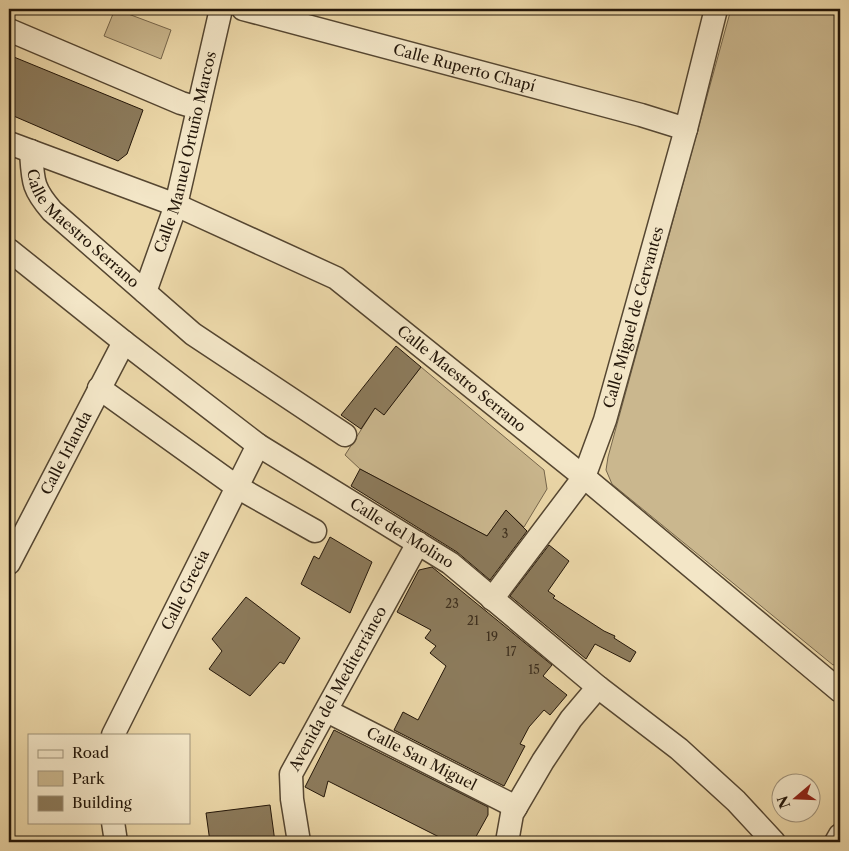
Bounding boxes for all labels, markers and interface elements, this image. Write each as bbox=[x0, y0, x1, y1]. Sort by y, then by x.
street label: Calle Ruperto Chapí bbox=[391, 39, 538, 96]
street label: Calle Manuel Ortuño Marcos bbox=[150, 49, 220, 255]
street label: Calle Maestro Serrano bbox=[23, 168, 143, 292]
street label: Calle Miguel de Cervantes bbox=[599, 224, 667, 410]
street label: Calle Maestro Serrano bbox=[394, 321, 530, 436]
street label: Calle Irlanda bbox=[36, 408, 95, 498]
street label: Calle del Molino bbox=[347, 494, 457, 572]
house number: 3 bbox=[502, 526, 508, 541]
street label: Calle Grecia bbox=[157, 546, 213, 633]
house number: 23 bbox=[445, 596, 459, 611]
street label: Avenida del Mediterráneo bbox=[284, 603, 390, 775]
house number: 21 bbox=[467, 613, 479, 628]
house number: 19 bbox=[486, 629, 498, 644]
house number: 17 bbox=[506, 644, 517, 659]
house number: 15 bbox=[528, 662, 540, 677]
street label: Calle San Miguel bbox=[364, 723, 480, 795]
legend bbox=[28, 734, 190, 824]
text: Road bbox=[72, 743, 109, 762]
text: Park bbox=[72, 769, 106, 788]
north arrow bbox=[772, 774, 822, 824]
text: Building bbox=[72, 793, 132, 812]
text: N bbox=[773, 794, 794, 811]

